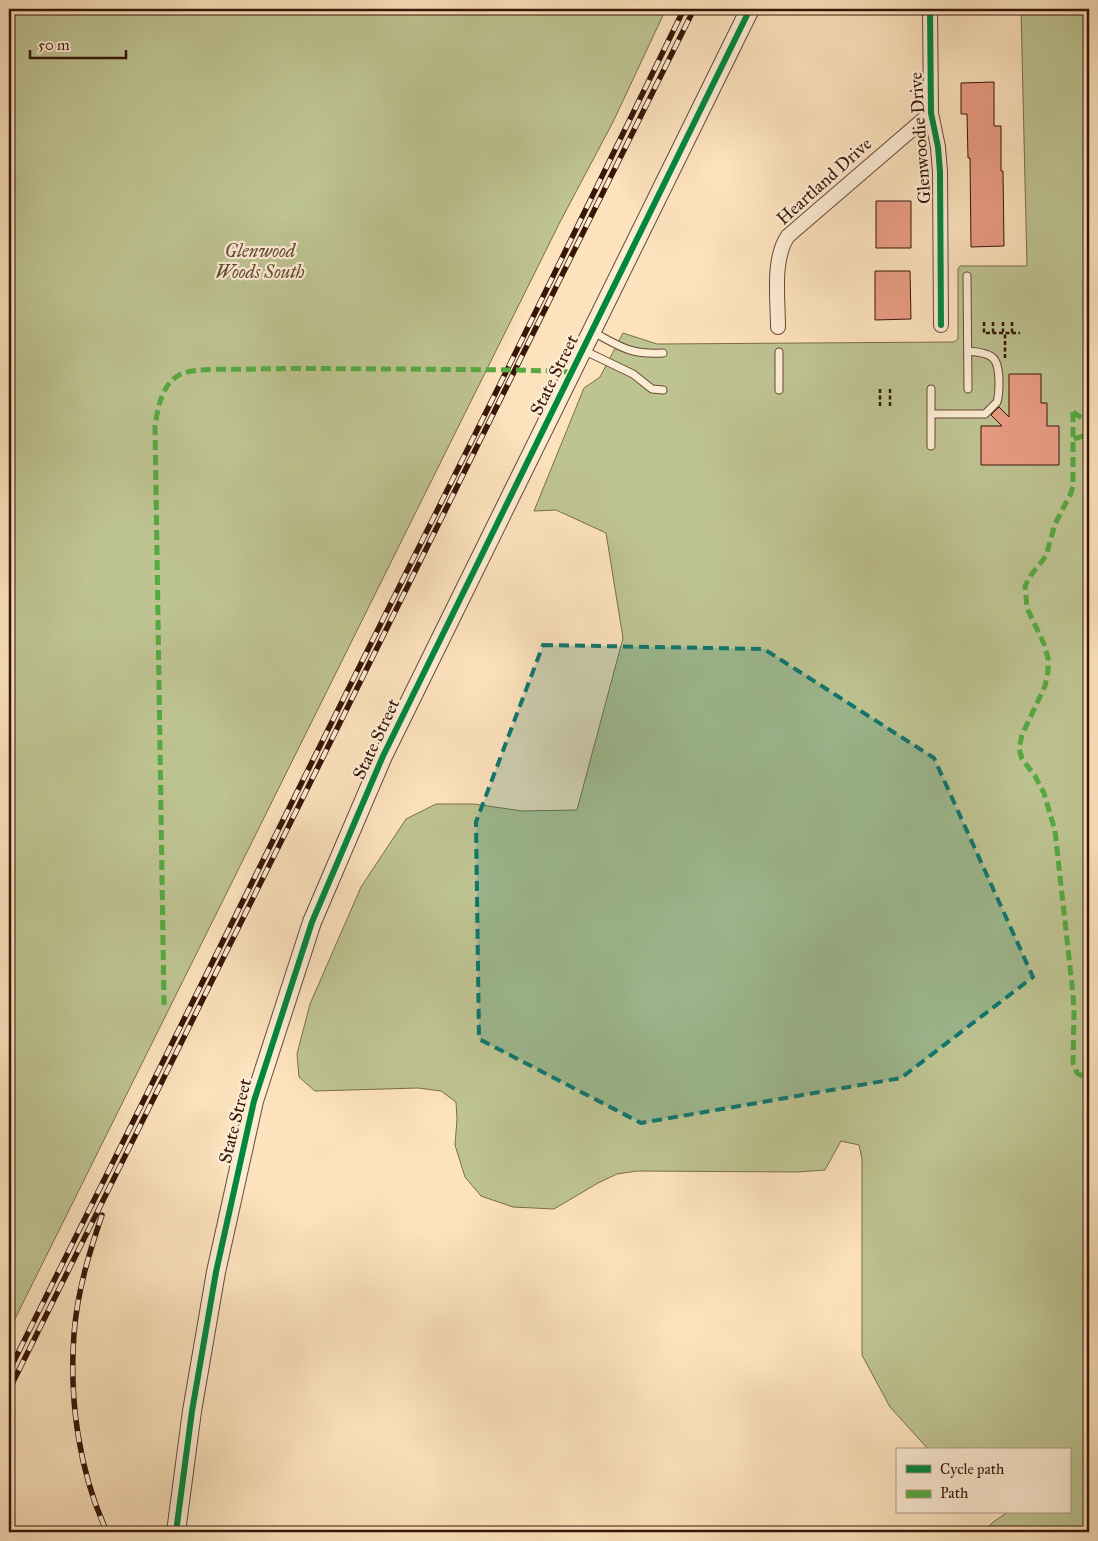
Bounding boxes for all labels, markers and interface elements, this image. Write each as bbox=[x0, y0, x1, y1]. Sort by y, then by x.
scale bar bbox=[30, 28, 126, 60]
text: 50 m bbox=[38, 36, 70, 54]
street label: Glenwoodie Drive bbox=[904, 71, 936, 205]
street label: Heartland Drive bbox=[772, 133, 876, 229]
park label: Glenwood Woods South bbox=[215, 240, 305, 283]
street label: State Street bbox=[525, 331, 583, 419]
street label: State Street bbox=[348, 694, 405, 783]
street label: State Street bbox=[214, 1076, 256, 1166]
legend bbox=[896, 1448, 1070, 1514]
text: Cycle path bbox=[940, 1460, 1005, 1478]
text: Path bbox=[940, 1484, 969, 1502]

